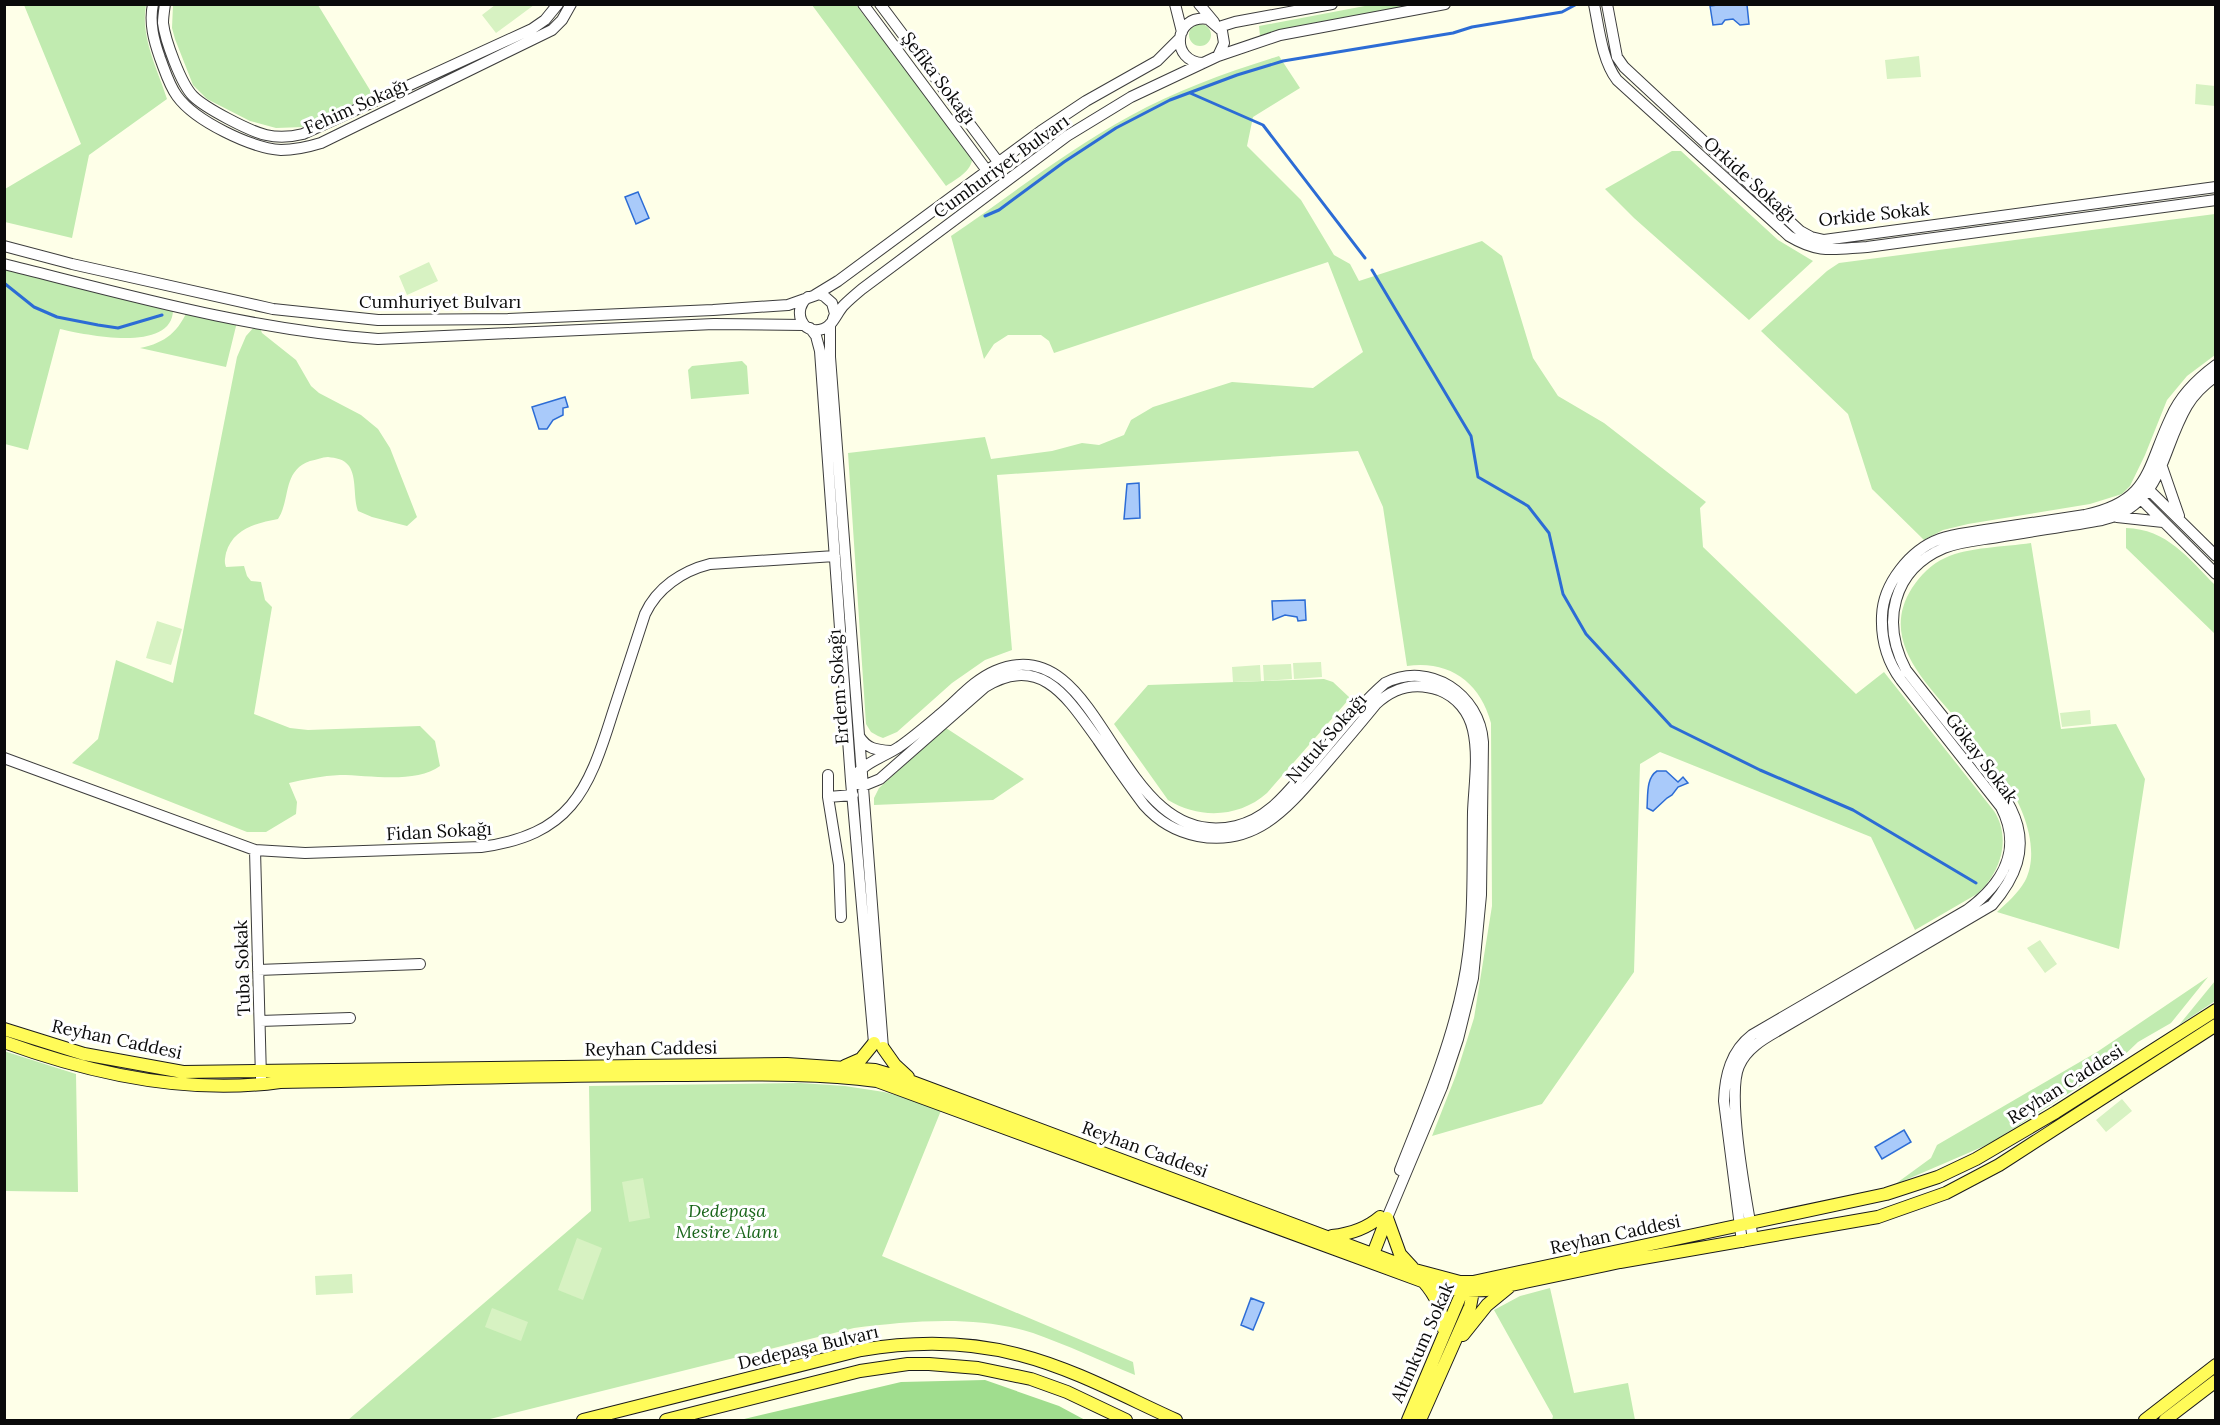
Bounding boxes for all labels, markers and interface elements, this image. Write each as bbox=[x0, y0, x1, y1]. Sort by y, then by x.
street label: Şefika Sokağı bbox=[897, 27, 981, 129]
street label: Fehim Sokağı bbox=[301, 73, 411, 139]
street label: Cumhuriyet Bulvarı bbox=[929, 109, 1073, 223]
street label: Orkide Sokağı bbox=[1699, 131, 1801, 227]
street label: Orkide Sokak bbox=[1817, 197, 1931, 231]
street label: Cumhuriyet Bulvarı bbox=[359, 290, 521, 313]
street label: Erdem Sokağı bbox=[823, 629, 853, 745]
street label: Nutuk Sokağı bbox=[1281, 688, 1371, 788]
street label: Gökay Sokak bbox=[1941, 709, 2023, 808]
street label: Fidan Sokağı bbox=[386, 817, 492, 845]
street label: Tuba Sokak bbox=[229, 919, 255, 1016]
street label: Reyhan Caddesi bbox=[50, 1014, 184, 1064]
street label: Reyhan Caddesi bbox=[585, 1035, 717, 1061]
street label: Reyhan Caddesi bbox=[2003, 1039, 2127, 1129]
street label: Reyhan Caddesi bbox=[1079, 1116, 1211, 1182]
park label: Dedepaşa Mesire Alanı bbox=[676, 1199, 779, 1243]
street label: Reyhan Caddesi bbox=[1548, 1209, 1682, 1259]
street label: Altınkum Sokak bbox=[1385, 1278, 1459, 1407]
street label: Dedepaşa Bulvarı bbox=[735, 1320, 881, 1374]

